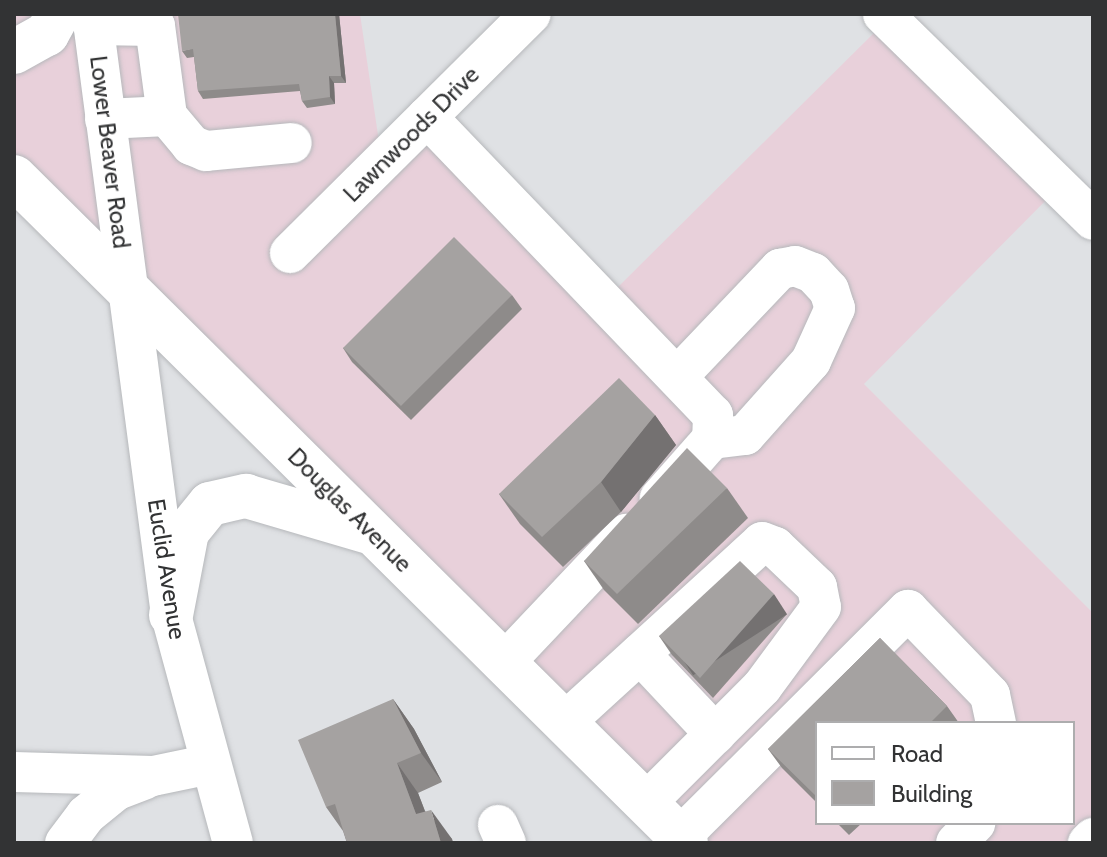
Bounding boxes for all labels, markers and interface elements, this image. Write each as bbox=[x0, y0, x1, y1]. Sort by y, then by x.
street label: Lower Beaver Road bbox=[84, 54, 136, 250]
street label: Lawnwoods Drive bbox=[337, 60, 485, 208]
street label: Douglas Avenue bbox=[282, 442, 418, 578]
street label: Euclid Avenue bbox=[142, 497, 192, 641]
legend bbox=[815, 721, 1075, 825]
text: Road bbox=[891, 739, 943, 768]
text: Building bbox=[891, 779, 972, 808]

